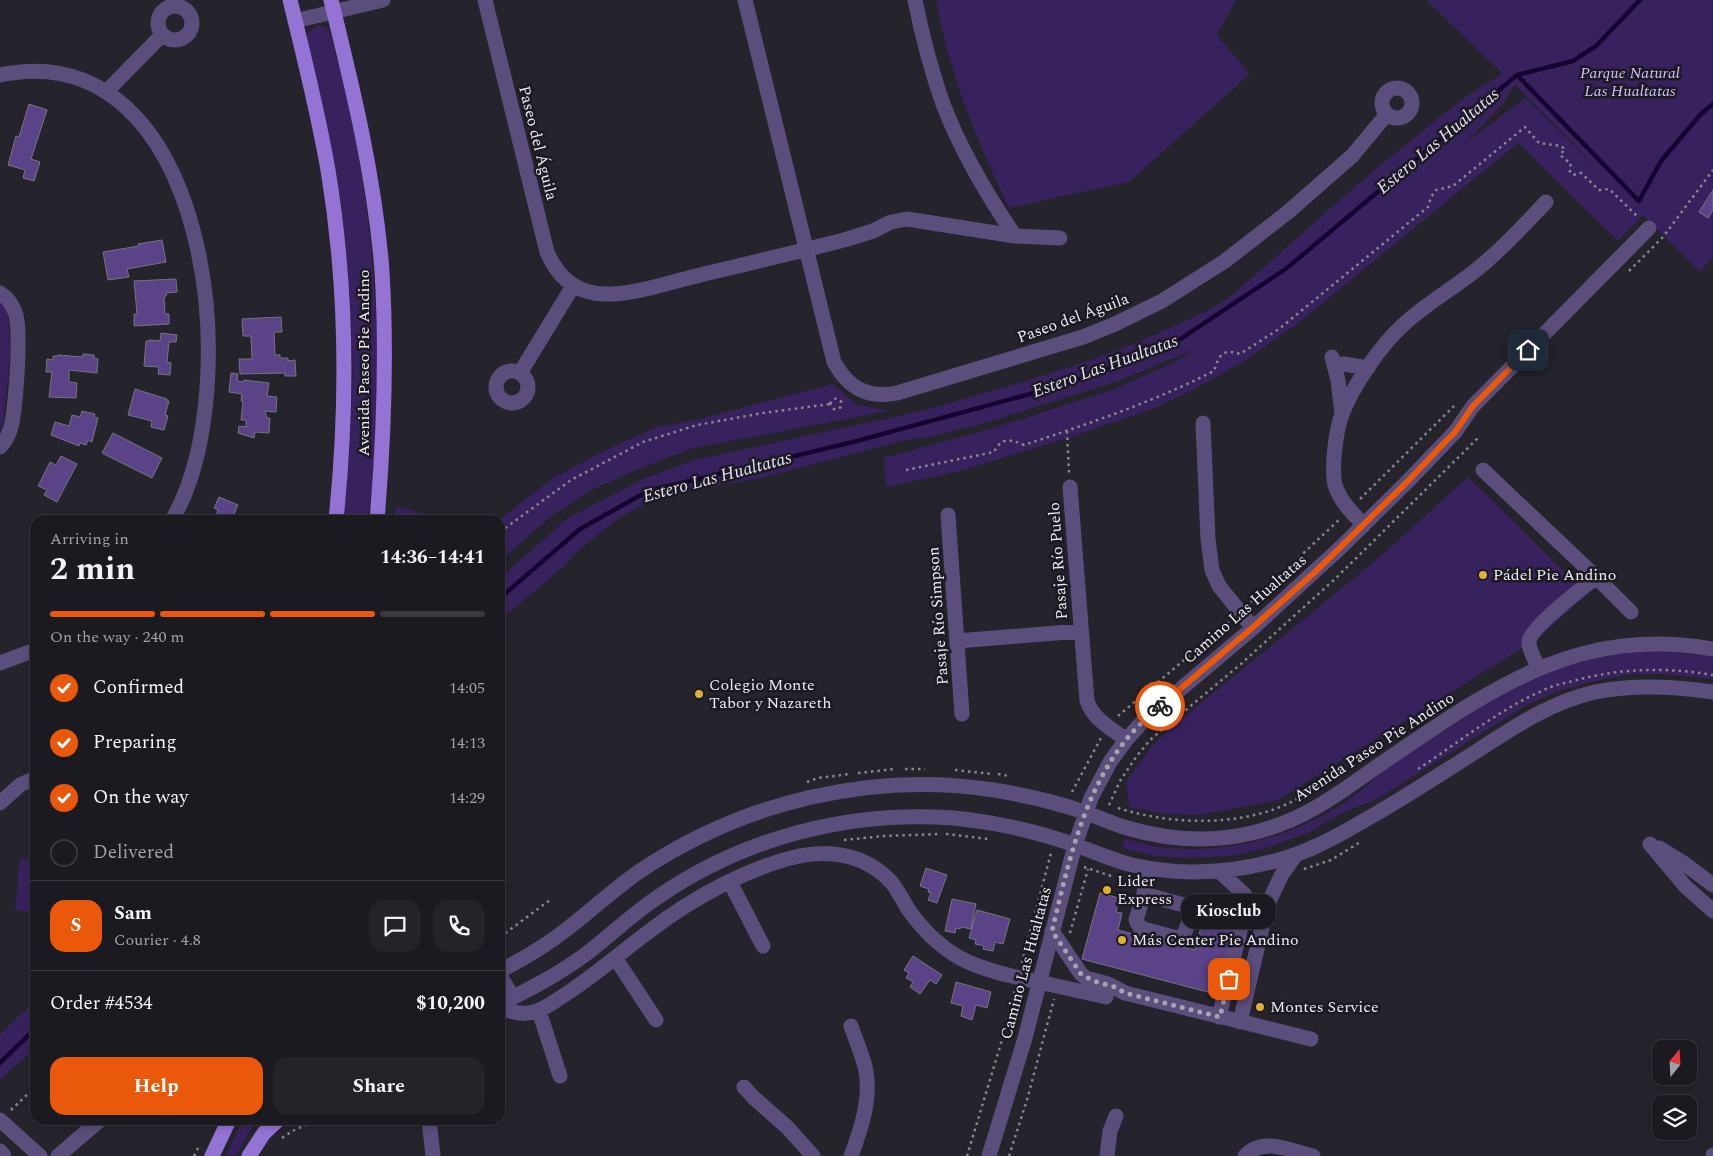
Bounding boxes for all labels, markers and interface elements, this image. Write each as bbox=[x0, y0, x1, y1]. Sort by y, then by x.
park label: Parque Natural Las Hualtatas bbox=[1580, 61, 1680, 103]
water label: Estero Las Hualtatas bbox=[1371, 81, 1506, 201]
street label: Paseo del Águila bbox=[512, 83, 564, 203]
street label: Avenida Paseo Pie Andino bbox=[352, 270, 376, 456]
street label: Paseo del Águila bbox=[1014, 287, 1132, 349]
water label: Estero Las Hualtatas bbox=[1028, 327, 1182, 405]
pin bbox=[1507, 329, 1549, 371]
icon: home bbox=[1514, 336, 1542, 364]
water label: Estero Las Hualtatas bbox=[639, 444, 795, 510]
street label: Pasaje Río Puelo bbox=[1042, 501, 1074, 621]
text: Arriving in bbox=[50, 527, 129, 551]
text: 14:36–14:41 bbox=[380, 543, 485, 572]
text: 2 min bbox=[50, 545, 135, 594]
street label: Pasaje Río Simpson bbox=[921, 546, 955, 686]
street label: Camino Las Hualtatas bbox=[1178, 548, 1312, 670]
place label: Pádel Pie Andino bbox=[1493, 563, 1616, 587]
marker: Pádel Pie Andino bbox=[1477, 569, 1489, 581]
text: On the way · 240 m bbox=[50, 625, 184, 649]
text: Confirmed bbox=[93, 673, 184, 702]
place label: Colegio Monte Tabor y Nazareth bbox=[709, 673, 832, 715]
icon: check bbox=[50, 674, 78, 702]
text: 14:05 bbox=[449, 676, 485, 700]
courier bbox=[1135, 681, 1185, 731]
street label: Avenida Paseo Pie Andino bbox=[1289, 686, 1459, 808]
marker: Colegio Monte Tabor y Nazareth bbox=[693, 688, 705, 700]
icon: bike bbox=[1146, 692, 1174, 720]
text: Preparing bbox=[93, 728, 177, 757]
icon: check bbox=[50, 729, 78, 757]
text: 14:13 bbox=[449, 731, 485, 755]
text: On the way bbox=[93, 783, 189, 812]
icon: check bbox=[50, 784, 78, 812]
text: 14:29 bbox=[449, 786, 485, 810]
text: Delivered bbox=[93, 838, 174, 867]
place label: Lider Express bbox=[1117, 869, 1172, 911]
street label: Camino Las Hualtatas bbox=[994, 884, 1058, 1042]
marker: Lider Express bbox=[1101, 884, 1113, 896]
callout: Kiosclub bbox=[1182, 894, 1276, 929]
text: Sam bbox=[114, 899, 152, 928]
text: Kiosclub bbox=[1196, 899, 1261, 923]
button: chat bbox=[369, 900, 421, 952]
button: phone bbox=[433, 900, 485, 952]
text: S bbox=[71, 911, 81, 940]
text: Courier · 4.8 bbox=[114, 928, 201, 952]
place label: Más Center Pie Andino bbox=[1132, 928, 1299, 952]
marker: Más Center Pie Andino bbox=[1116, 934, 1128, 946]
pin bbox=[1208, 958, 1250, 1000]
icon: bag bbox=[1215, 965, 1243, 993]
text: Order #4534 bbox=[50, 989, 153, 1018]
text: $10,200 bbox=[416, 989, 485, 1018]
place label: Montes Service bbox=[1270, 995, 1379, 1019]
marker: Montes Service bbox=[1254, 1001, 1266, 1013]
north arrow bbox=[1652, 1040, 1698, 1085]
map controls bbox=[1652, 1040, 1697, 1140]
button: Help bbox=[50, 1057, 263, 1115]
button: Share bbox=[273, 1057, 485, 1115]
button: layers bbox=[1652, 1095, 1697, 1140]

